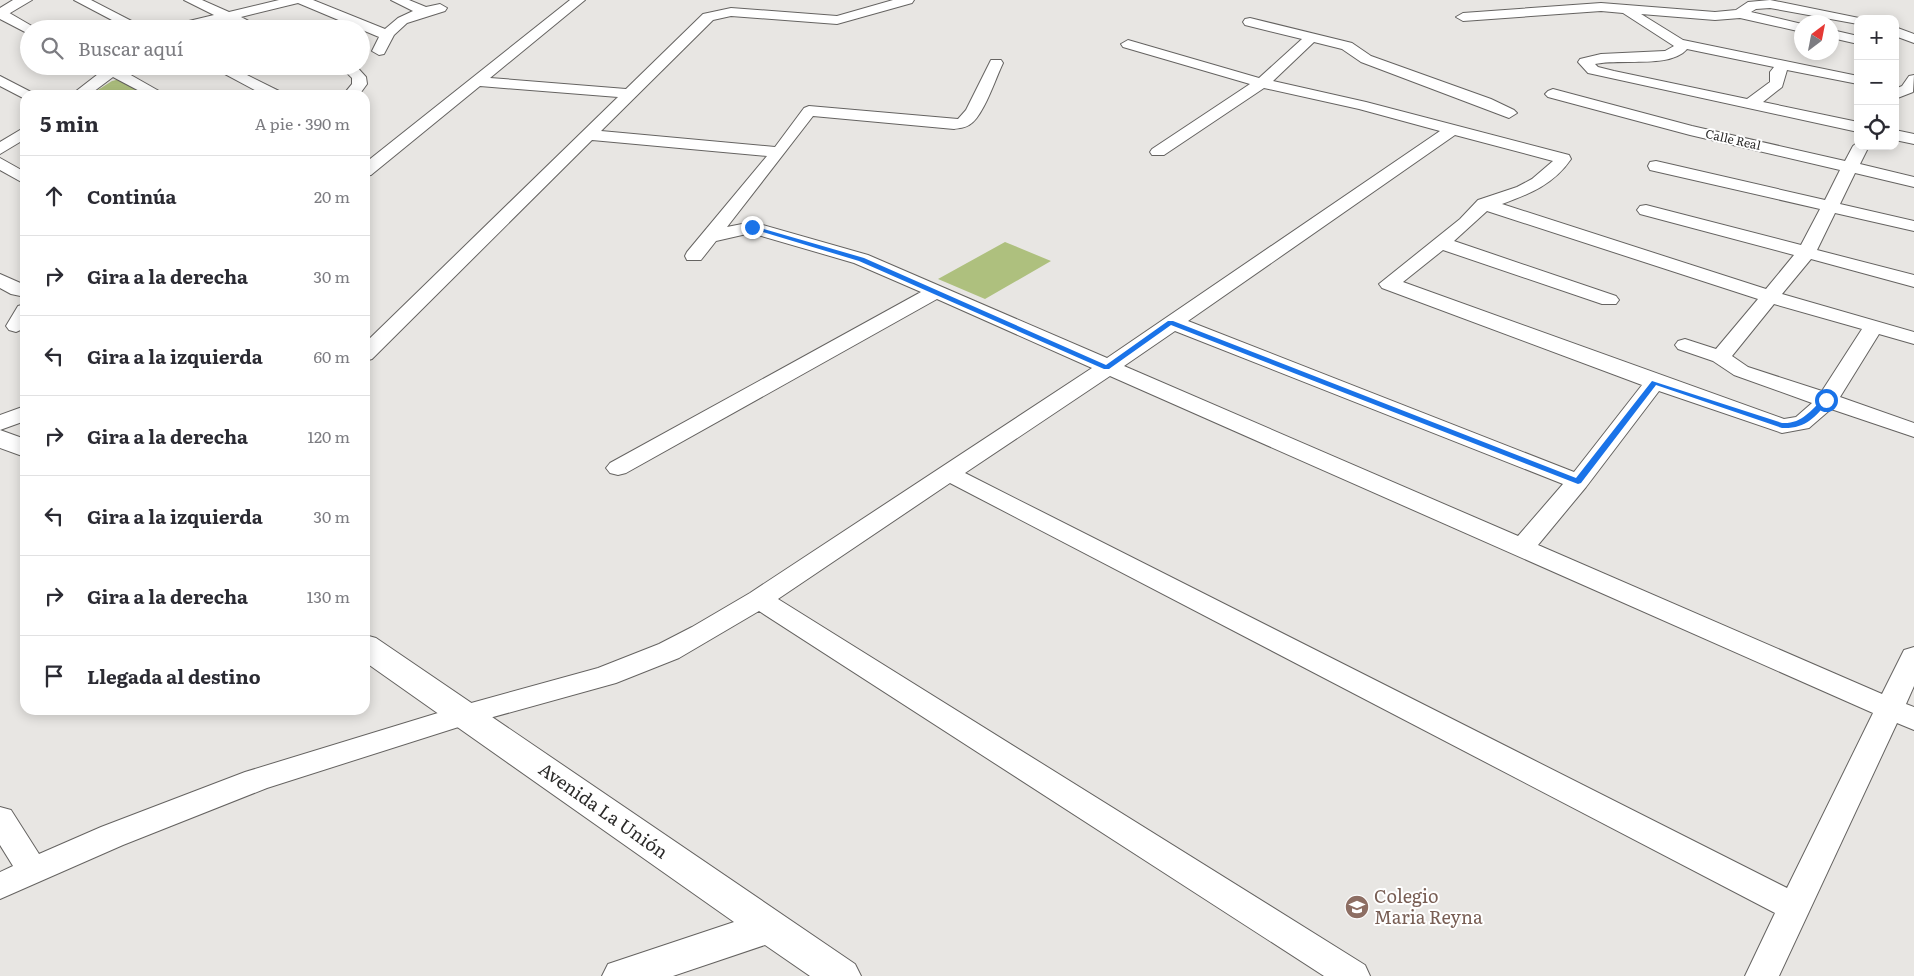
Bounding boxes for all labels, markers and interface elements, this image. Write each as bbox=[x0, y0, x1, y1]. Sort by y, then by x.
north arrow bbox=[1794, 15, 1839, 60]
map controls bbox=[1854, 15, 1899, 150]
button: + bbox=[1854, 15, 1899, 60]
search box bbox=[20, 20, 370, 75]
icon: search bbox=[38, 34, 66, 62]
text: Buscar aquí bbox=[78, 34, 183, 62]
button: − bbox=[1854, 60, 1899, 105]
button: locate bbox=[1854, 105, 1899, 150]
text: 5 min bbox=[40, 107, 99, 138]
text: A pie · 390 m bbox=[255, 111, 350, 135]
street label: Calle Real bbox=[1704, 124, 1763, 154]
icon: ahead bbox=[40, 182, 68, 210]
text: Continúa bbox=[87, 182, 177, 210]
text: 20 m bbox=[314, 184, 350, 208]
route end bbox=[741, 216, 764, 239]
icon: right bbox=[40, 262, 68, 290]
text: Gira a la derecha bbox=[87, 262, 248, 290]
text: 30 m bbox=[313, 264, 350, 288]
icon: left bbox=[40, 342, 68, 370]
text: Gira a la izquierda bbox=[87, 342, 263, 370]
text: 60 m bbox=[313, 344, 350, 368]
route start bbox=[1815, 389, 1838, 412]
icon: right bbox=[40, 422, 68, 450]
text: Gira a la derecha bbox=[87, 422, 248, 450]
text: 120 m bbox=[307, 424, 350, 448]
icon: left bbox=[40, 502, 68, 530]
text: Gira a la izquierda bbox=[87, 502, 263, 530]
text: 30 m bbox=[313, 504, 350, 528]
icon: right bbox=[40, 582, 68, 610]
text: Gira a la derecha bbox=[87, 582, 248, 610]
text: 130 m bbox=[307, 584, 350, 608]
icon: arrive bbox=[40, 662, 68, 690]
text: Llegada al destino bbox=[87, 662, 261, 690]
street label: Avenida La Unión bbox=[534, 755, 674, 865]
place label: Colegio Maria Reyna bbox=[1374, 882, 1483, 930]
school or university icon: Colegio Maria Reyna bbox=[1344, 894, 1370, 920]

